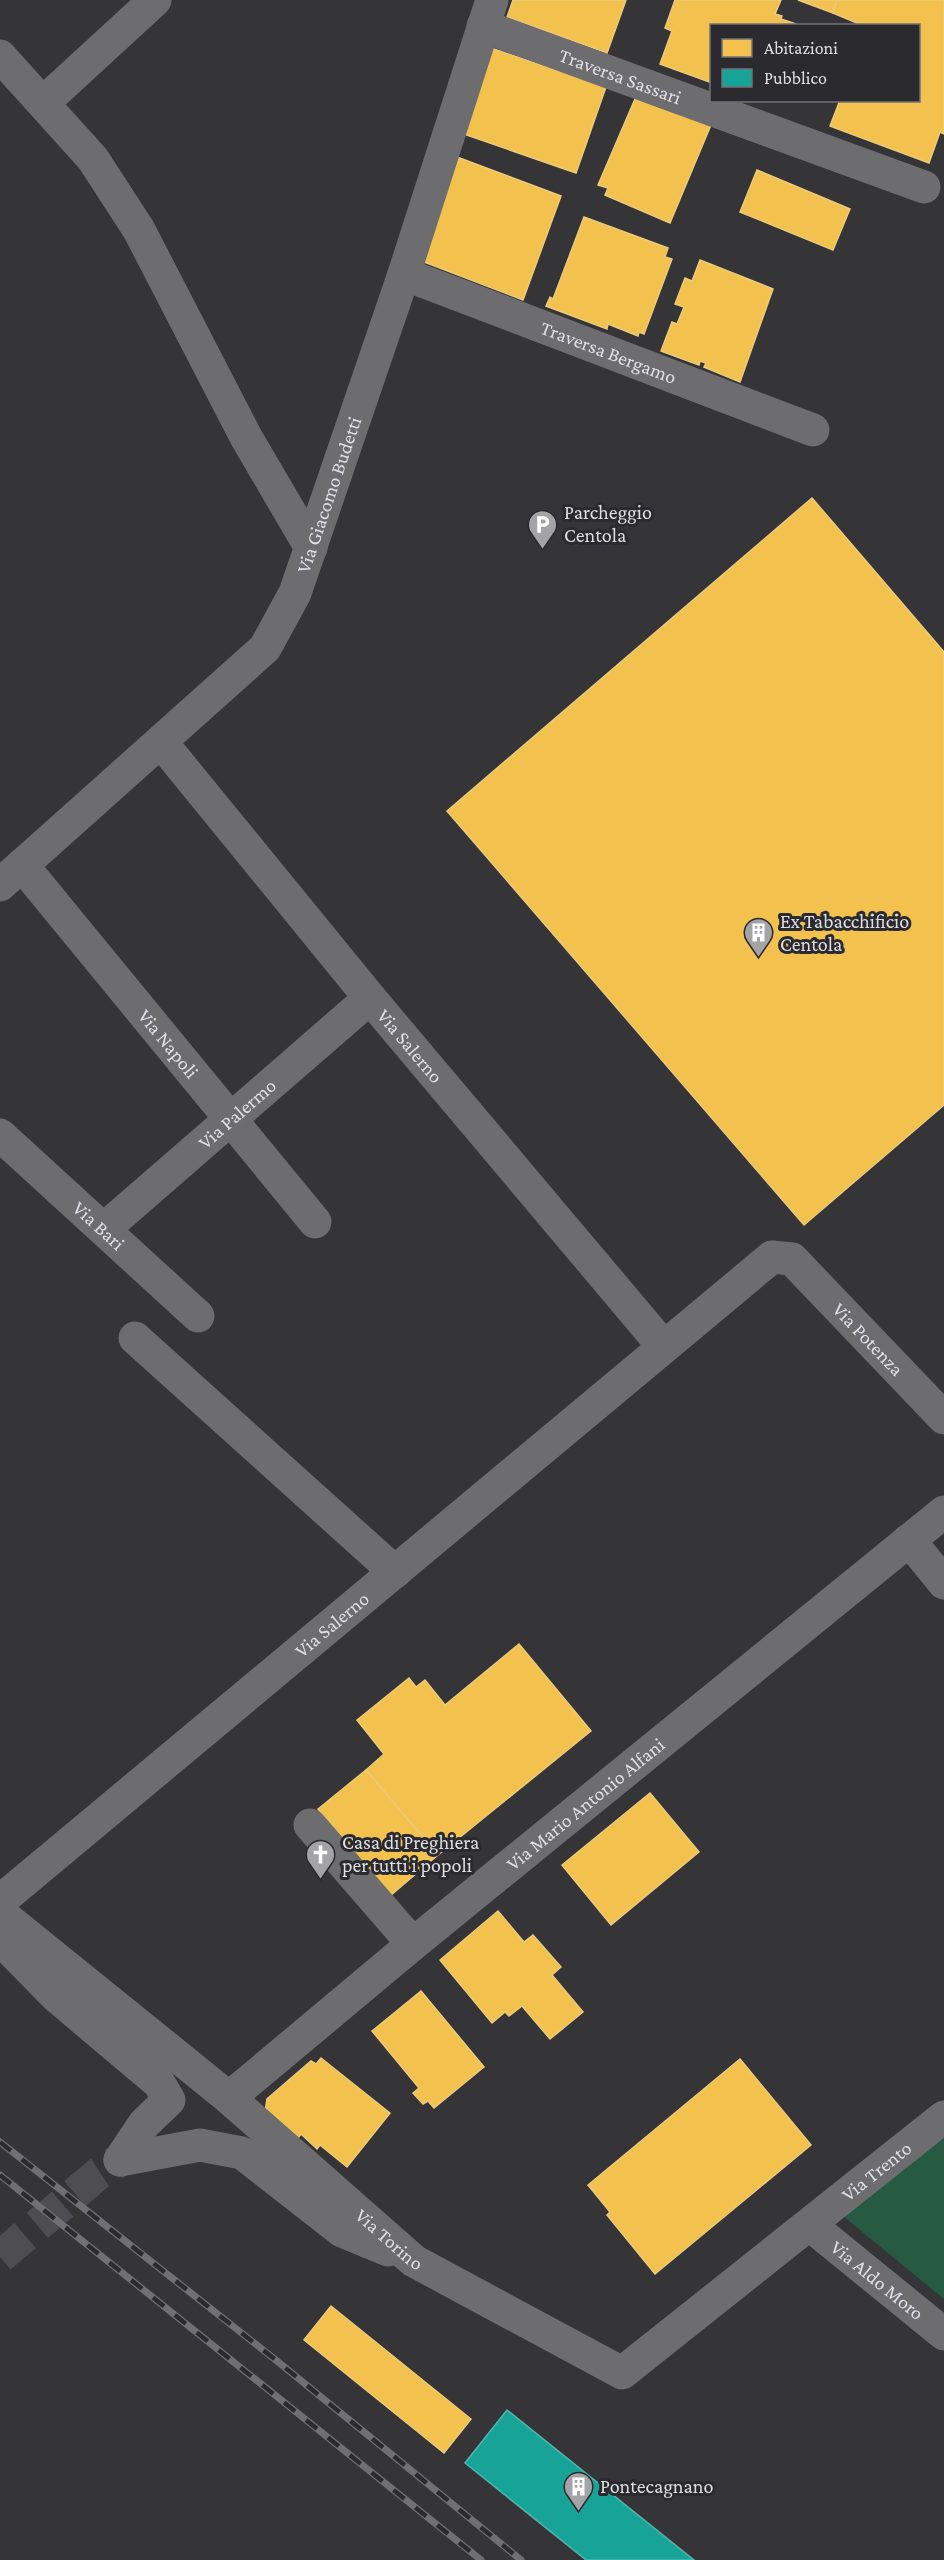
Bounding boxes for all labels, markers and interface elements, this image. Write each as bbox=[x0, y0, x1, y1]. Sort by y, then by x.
legend bbox=[710, 24, 920, 102]
text: Abitazioni bbox=[764, 38, 838, 58]
street label: Traversa Sassari bbox=[556, 44, 684, 108]
text: Pubblico bbox=[764, 68, 827, 88]
street label: Traversa Bergamo bbox=[538, 316, 680, 388]
street label: Via Giacomo Budetti bbox=[292, 414, 365, 576]
place label: Parcheggio Centola bbox=[564, 501, 652, 546]
parking icon: Parcheggio Centola bbox=[527, 508, 559, 550]
place label: Ex Tabacchificio Centola bbox=[780, 910, 909, 955]
building icon: Ex Tabacchificio Centola bbox=[743, 916, 775, 958]
street label: Via Salerno bbox=[373, 1004, 448, 1087]
street label: Via Napoli bbox=[134, 1005, 203, 1082]
street label: Via Palermo bbox=[194, 1074, 280, 1153]
street label: Via Bari bbox=[69, 1196, 129, 1254]
street label: Via Potenza bbox=[828, 1298, 908, 1380]
street label: Via Salerno bbox=[290, 1587, 373, 1661]
street label: Via Mario Antonio Alfani bbox=[502, 1733, 669, 1875]
place label: Casa di Preghiera per tutti i popoli bbox=[342, 1831, 479, 1877]
church icon: Casa di Preghiera per tutti i popoli bbox=[305, 1838, 337, 1880]
street label: Via Trento bbox=[837, 2136, 916, 2205]
street label: Via Torino bbox=[351, 2204, 427, 2275]
street label: Via Aldo Moro bbox=[827, 2236, 928, 2324]
building icon: Pontecagnano bbox=[563, 2470, 595, 2512]
place label: Pontecagnano bbox=[600, 2475, 714, 2498]

